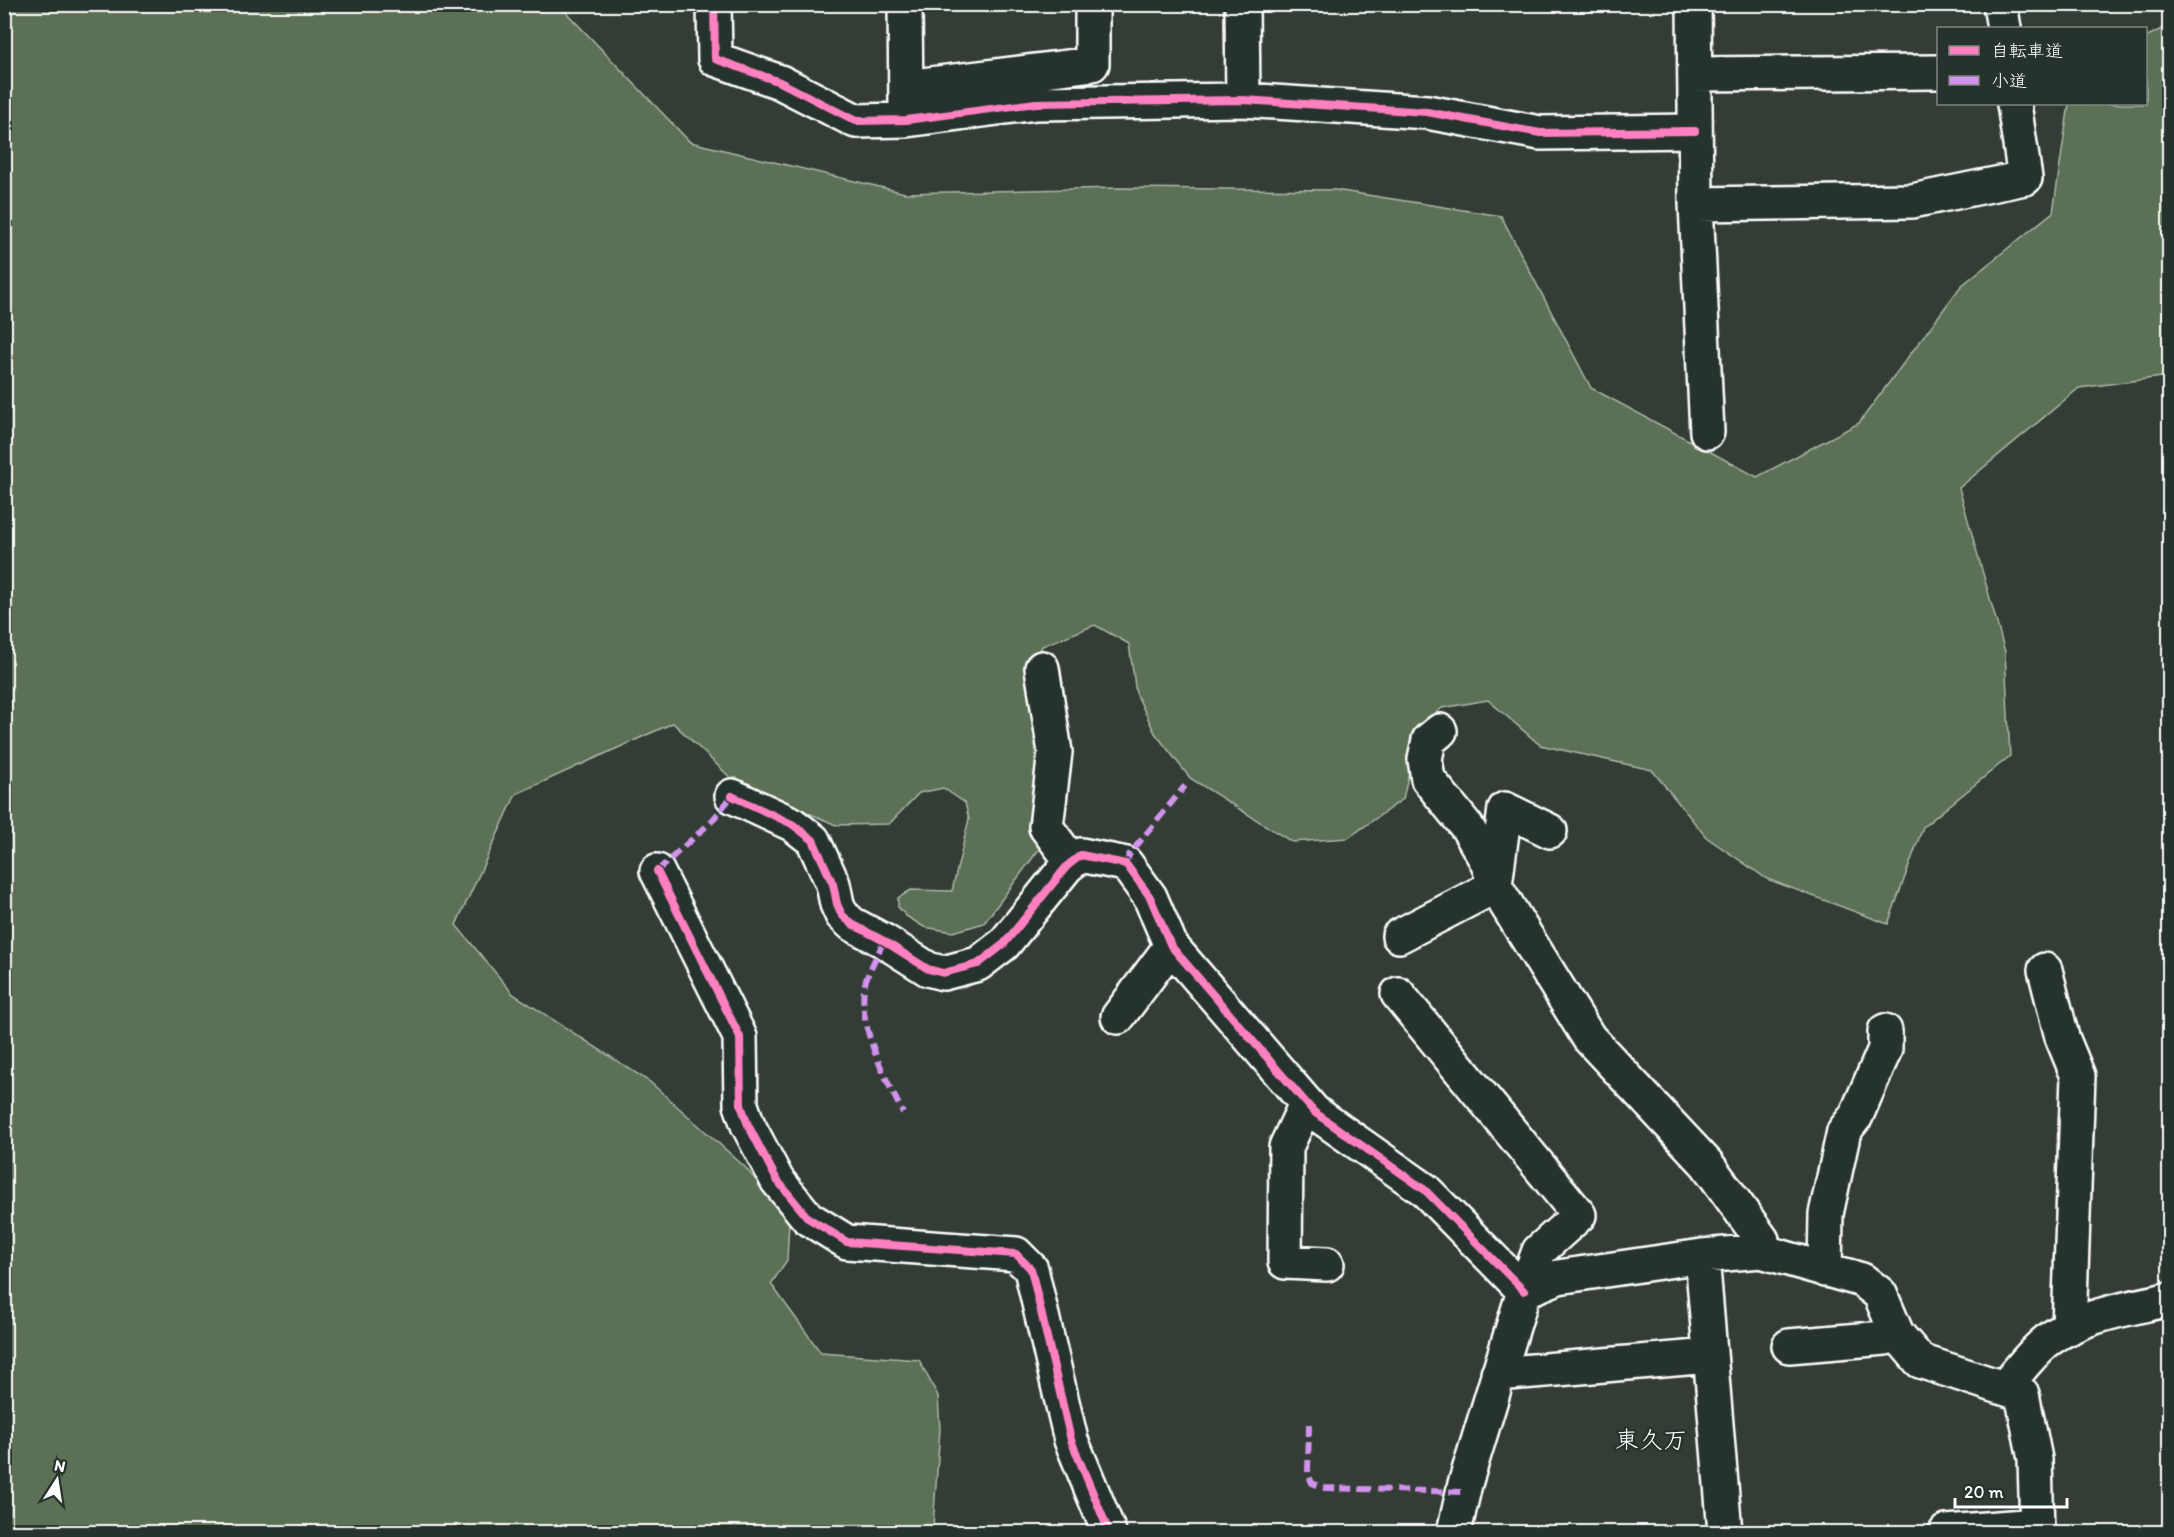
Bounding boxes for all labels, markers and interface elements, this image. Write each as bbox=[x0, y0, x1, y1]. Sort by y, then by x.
legend bbox=[1937, 27, 2147, 105]
text: 自転車道 bbox=[1991, 40, 2063, 62]
text: 小道 bbox=[1991, 70, 2027, 92]
district label: 東久万 bbox=[1615, 1425, 1687, 1454]
north arrow bbox=[27, 1450, 87, 1510]
text: N bbox=[53, 1455, 67, 1476]
scale bar bbox=[1955, 1471, 2068, 1509]
text: 20 m bbox=[1964, 1481, 2004, 1503]

